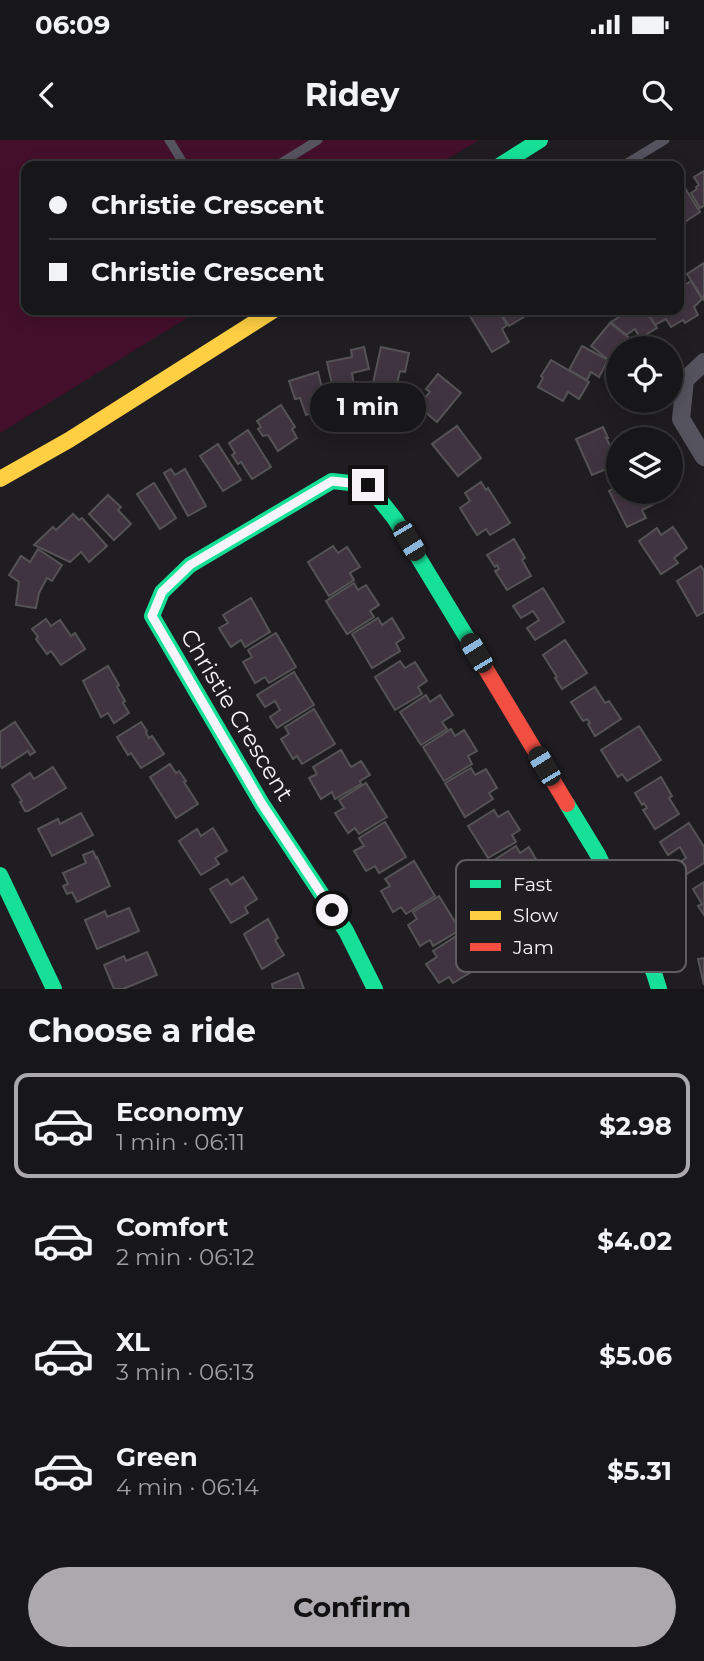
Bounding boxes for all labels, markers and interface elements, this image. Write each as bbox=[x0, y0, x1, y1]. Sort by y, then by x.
text: 06:09 bbox=[35, 9, 110, 41]
text: Ridey bbox=[305, 75, 399, 114]
icon: back bbox=[28, 76, 66, 114]
icon: search bbox=[638, 76, 676, 114]
text: Christie Crescent bbox=[91, 189, 324, 221]
text: Christie Crescent bbox=[91, 256, 324, 288]
map controls bbox=[606, 336, 683, 504]
button: locate bbox=[606, 336, 683, 413]
callout: 1 min bbox=[310, 384, 426, 432]
text: 1 min bbox=[337, 393, 399, 421]
button: layers bbox=[606, 427, 683, 504]
route end bbox=[352, 469, 384, 501]
car bbox=[390, 518, 429, 564]
street label: Christie Crescent bbox=[175, 624, 299, 806]
car bbox=[457, 630, 496, 676]
car bbox=[525, 743, 564, 789]
legend bbox=[456, 860, 686, 972]
text: Fast bbox=[513, 873, 553, 896]
route start bbox=[316, 894, 348, 926]
text: Slow bbox=[513, 904, 558, 927]
text: Jam bbox=[512, 936, 554, 959]
text: Choose a ride bbox=[28, 1011, 256, 1050]
icon: car bbox=[32, 1094, 95, 1157]
text: Economy bbox=[116, 1096, 243, 1128]
text: $2.98 bbox=[599, 1110, 672, 1142]
text: 1 min · 06:11 bbox=[116, 1128, 245, 1156]
icon: car bbox=[32, 1209, 95, 1272]
text: Comfort bbox=[116, 1211, 228, 1243]
text: $4.02 bbox=[597, 1225, 672, 1257]
text: 2 min · 06:12 bbox=[116, 1243, 255, 1271]
icon: car bbox=[32, 1324, 95, 1387]
text: XL bbox=[116, 1326, 150, 1358]
text: $5.06 bbox=[599, 1340, 672, 1372]
text: 3 min · 06:13 bbox=[116, 1358, 254, 1386]
icon: car bbox=[32, 1439, 95, 1502]
text: Green bbox=[116, 1441, 198, 1473]
text: $5.31 bbox=[607, 1455, 672, 1487]
text: 4 min · 06:14 bbox=[116, 1473, 259, 1501]
button: Confirm bbox=[28, 1567, 676, 1647]

